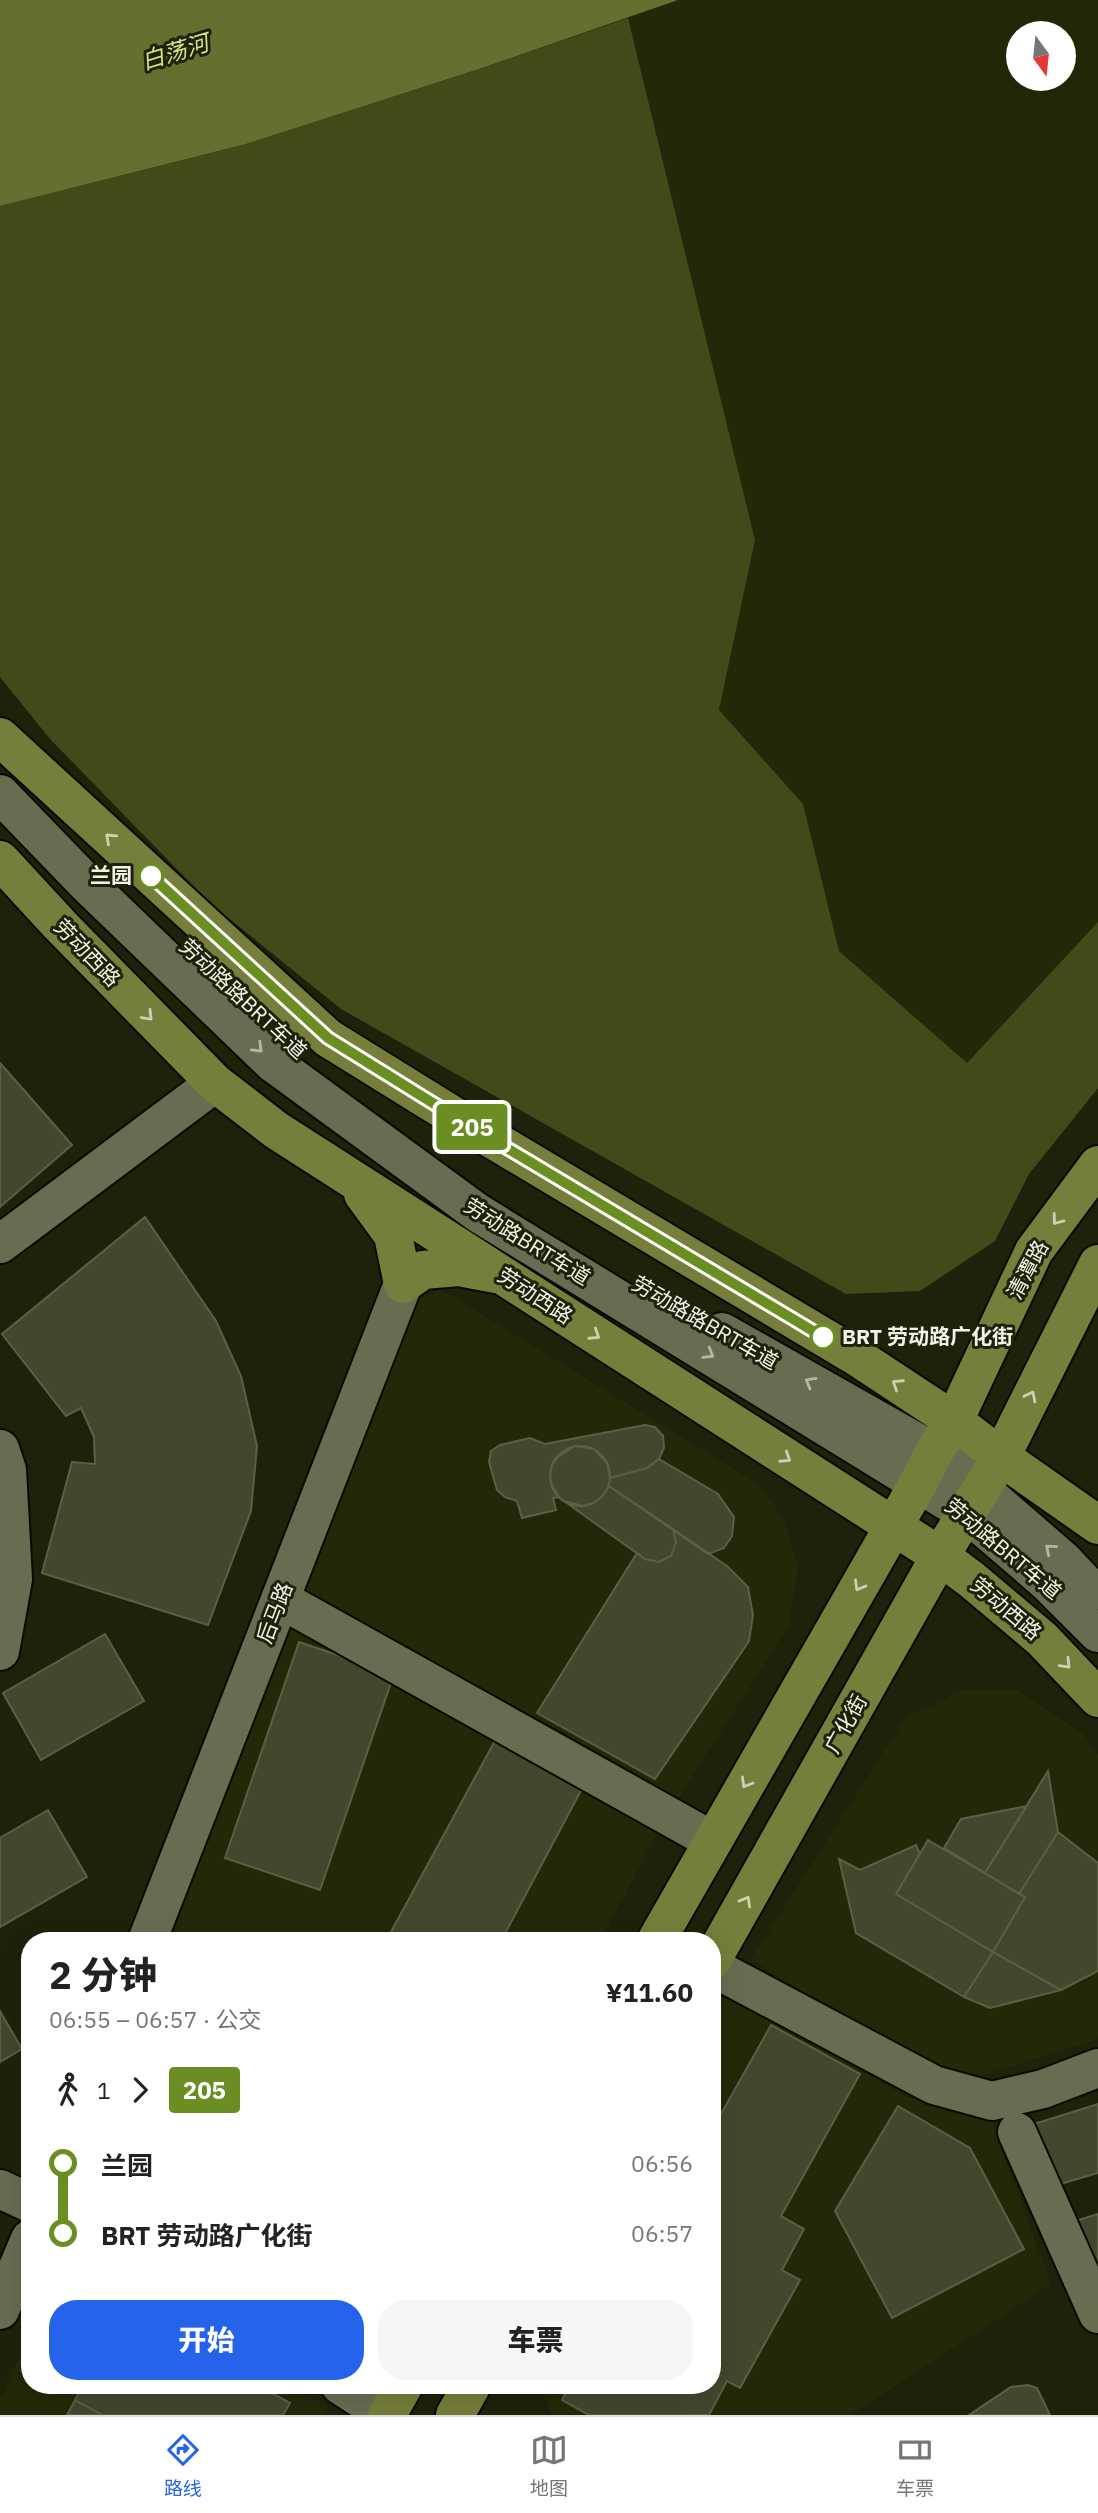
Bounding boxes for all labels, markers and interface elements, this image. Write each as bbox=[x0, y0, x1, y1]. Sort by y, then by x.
north arrow bbox=[1006, 21, 1076, 91]
map controls bbox=[1006, 21, 1076, 91]
water label: 白荡河 bbox=[137, 25, 216, 75]
one-way arrow bbox=[105, 834, 118, 846]
place label: 兰园 bbox=[90, 861, 132, 889]
marker: 兰园 bbox=[138, 863, 164, 889]
street label: 劳动西路 bbox=[48, 912, 127, 992]
street label: 劳动路路BRT车道 bbox=[174, 932, 313, 1065]
one-way arrow bbox=[140, 1007, 153, 1020]
one-way arrow bbox=[250, 1040, 263, 1053]
line badge: 205 bbox=[432, 1104, 512, 1150]
text: 205 bbox=[450, 1111, 494, 1143]
street label: 劳动路BRT车道 bbox=[459, 1191, 596, 1291]
one-way arrow bbox=[1053, 1212, 1065, 1225]
street label: 清潭路 bbox=[1000, 1235, 1054, 1304]
street label: 劳动西路 bbox=[493, 1261, 578, 1330]
street label: 劳动路路BRT车道 bbox=[627, 1269, 784, 1375]
place label: BRT 劳动路广化街 bbox=[842, 1322, 1013, 1350]
marker: BRT 劳动路广化街 bbox=[810, 1324, 836, 1350]
one-way arrow bbox=[587, 1326, 600, 1339]
one-way arrow bbox=[702, 1346, 715, 1359]
one-way arrow bbox=[805, 1377, 818, 1390]
one-way arrow bbox=[892, 1379, 905, 1392]
one-way arrow bbox=[1023, 1391, 1037, 1403]
one-way arrow bbox=[778, 1450, 791, 1462]
street label: 劳动路BRT车道 bbox=[940, 1491, 1068, 1605]
one-way arrow bbox=[1045, 1545, 1058, 1557]
street label: 劳动西路 bbox=[965, 1571, 1048, 1646]
street label: 后马路 bbox=[250, 1578, 298, 1647]
one-way arrow bbox=[854, 1579, 867, 1591]
one-way arrow bbox=[1058, 1656, 1071, 1669]
street label: 广化街 bbox=[818, 1689, 873, 1758]
one-way arrow bbox=[741, 1776, 754, 1789]
one-way arrow bbox=[738, 1896, 751, 1908]
text: 2 分钟 bbox=[49, 1950, 157, 1999]
text: ¥11.60 bbox=[606, 1975, 693, 2009]
text: 06:55 – 06:57 · 公交 bbox=[49, 2004, 262, 2034]
icon: walk bbox=[49, 2071, 87, 2109]
icon: forward bbox=[121, 2071, 159, 2109]
text: 205 bbox=[183, 2074, 226, 2106]
text: 1 bbox=[97, 2075, 111, 2105]
text: 兰园 bbox=[101, 2148, 153, 2182]
text: 06:56 bbox=[631, 2148, 693, 2178]
text: BRT 劳动路广化街 bbox=[101, 2218, 313, 2252]
text: 06:57 bbox=[631, 2218, 693, 2248]
button: 开始 bbox=[49, 2300, 364, 2380]
button: 车票 bbox=[378, 2300, 693, 2380]
tab: 路线 bbox=[164, 2431, 202, 2500]
tab: 地图 bbox=[530, 2431, 568, 2500]
tab: 车票 bbox=[896, 2431, 934, 2500]

